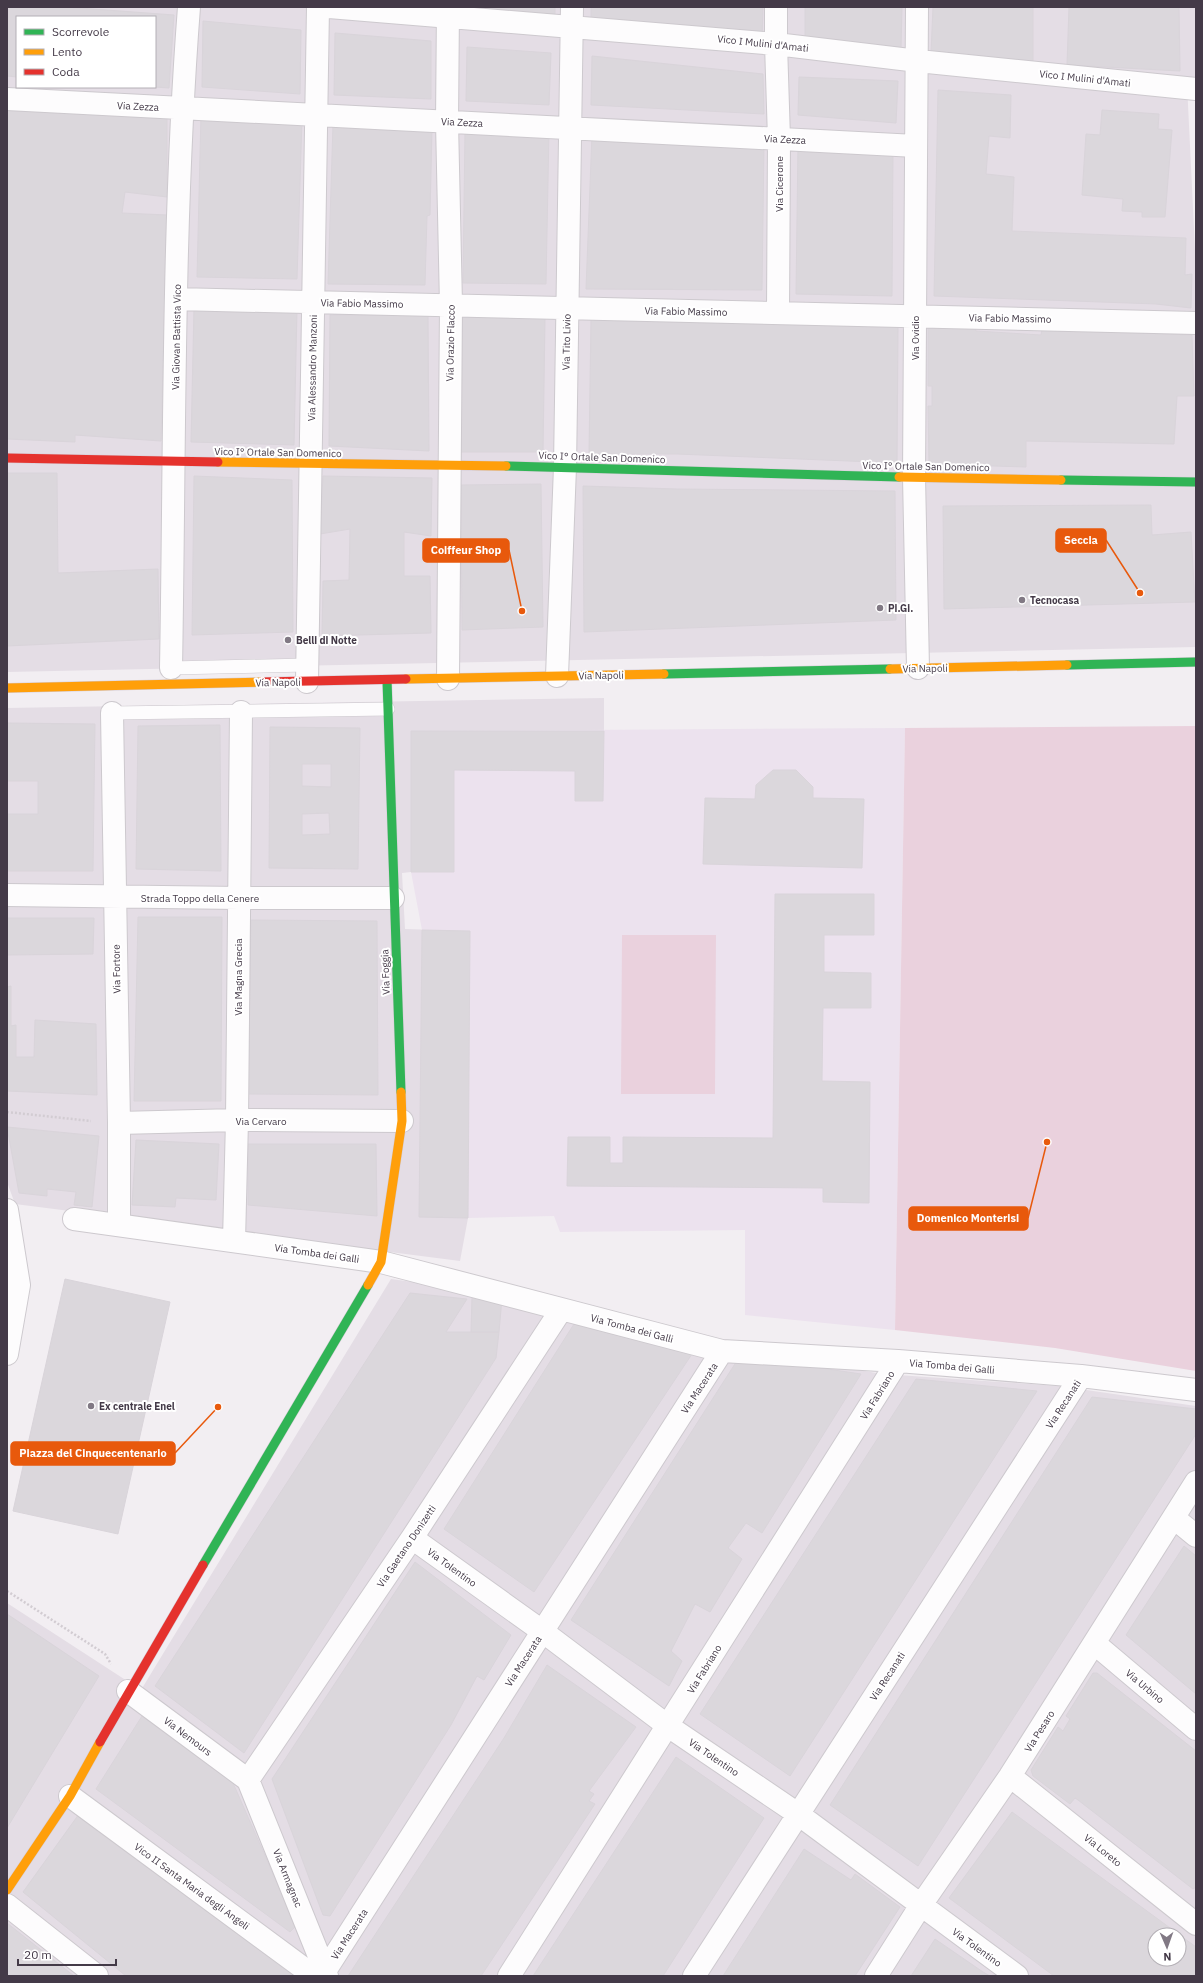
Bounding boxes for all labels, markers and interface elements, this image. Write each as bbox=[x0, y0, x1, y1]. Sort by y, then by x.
legend bbox=[16, 16, 156, 88]
text: Scorrevole bbox=[52, 24, 110, 39]
street label: Vico I Mulini d'Amati bbox=[717, 32, 809, 55]
text: Lento bbox=[52, 44, 82, 59]
text: Coda bbox=[52, 64, 80, 79]
street label: Vico I Mulini d'Amati bbox=[1039, 67, 1131, 90]
street label: Via Zezza bbox=[117, 99, 160, 114]
street label: Via Zezza bbox=[441, 115, 484, 130]
street label: Via Zezza bbox=[764, 132, 807, 147]
street label: Via Cicerone bbox=[773, 156, 786, 212]
street label: Via Giovan Battista Vico bbox=[169, 284, 184, 390]
street label: Via Fabio Massimo bbox=[320, 296, 404, 311]
street label: Via Orazio Flacco bbox=[443, 304, 458, 381]
street label: Via Fabio Massimo bbox=[644, 304, 728, 319]
street label: Via Fabio Massimo bbox=[968, 311, 1052, 326]
street label: Via Tito Livio bbox=[560, 313, 573, 370]
street label: Via Alessandro Manzoni bbox=[305, 315, 320, 421]
street label: Via Ovidio bbox=[909, 315, 922, 360]
street label: Vico I° Ortale San Domenico bbox=[214, 445, 342, 460]
street label: Vico I° Ortale San Domenico bbox=[538, 449, 666, 466]
street label: Vico I° Ortale San Domenico bbox=[862, 459, 990, 474]
callout: Seccia bbox=[1056, 529, 1106, 552]
text: Seccia bbox=[1064, 533, 1098, 547]
callout: Coiffeur Shop bbox=[423, 539, 509, 562]
text: Coiffeur Shop bbox=[431, 543, 502, 557]
place label: Tecnocasa bbox=[1030, 594, 1079, 607]
marker: Tecnocasa bbox=[1017, 595, 1027, 605]
place label: Pi.Gi. bbox=[888, 602, 913, 615]
marker: Pi.Gi. bbox=[875, 603, 885, 613]
place label: Belli di Notte bbox=[296, 634, 357, 647]
marker: Belli di Notte bbox=[283, 635, 293, 645]
street label: Via Napoli bbox=[902, 662, 948, 675]
street label: Via Napoli bbox=[578, 669, 624, 682]
street label: Via Napoli bbox=[255, 676, 301, 689]
street label: Strada Toppo della Cenere bbox=[141, 892, 260, 905]
street label: Via Magna Grecia bbox=[232, 938, 245, 1016]
street label: Via Fortore bbox=[110, 944, 123, 994]
street label: Via Foggia bbox=[378, 948, 393, 995]
street label: Via Cervaro bbox=[235, 1115, 287, 1128]
callout: Domenico Monterisi bbox=[909, 1207, 1028, 1230]
text: Domenico Monterisi bbox=[917, 1211, 1019, 1225]
street label: Via Tomba dei Galli bbox=[274, 1241, 360, 1266]
street label: Via Tomba dei Galli bbox=[589, 1311, 675, 1346]
street label: Via Tomba dei Galli bbox=[909, 1356, 995, 1377]
street label: Via Macerata bbox=[678, 1360, 721, 1416]
street label: Via Fabriano bbox=[857, 1368, 898, 1422]
street label: Via Recanati bbox=[1043, 1377, 1084, 1431]
place label: Ex centrale Enel bbox=[99, 1400, 175, 1413]
marker: Ex centrale Enel bbox=[86, 1401, 96, 1411]
callout: Piazza del Cinquecentenario bbox=[11, 1442, 175, 1465]
text: Piazza del Cinquecentenario bbox=[19, 1446, 167, 1460]
street label: Via Gaetano Donizetti bbox=[374, 1503, 439, 1590]
street label: Via Tolentino bbox=[424, 1545, 479, 1590]
street label: Via Macerata bbox=[502, 1633, 545, 1689]
street label: Via Fabriano bbox=[684, 1642, 725, 1696]
street label: Via Recanati bbox=[867, 1649, 908, 1703]
street label: Via Urbino bbox=[1123, 1667, 1167, 1707]
street label: Via Pesaro bbox=[1021, 1708, 1058, 1755]
street label: Via Nemours bbox=[161, 1714, 215, 1759]
street label: Via Tolentino bbox=[686, 1736, 742, 1779]
street label: Via Loreto bbox=[1081, 1831, 1125, 1870]
street label: Vico II Santa Maria degli Angeli bbox=[131, 1840, 252, 1933]
street label: Via Armagnac bbox=[270, 1847, 305, 1909]
street label: Via Macerata bbox=[328, 1906, 371, 1962]
street label: Via Tolentino bbox=[949, 1925, 1004, 1970]
north arrow bbox=[1147, 1927, 1187, 1967]
scale bar bbox=[18, 1941, 116, 1967]
text: 20 m bbox=[24, 1947, 52, 1962]
text: N bbox=[1163, 1950, 1172, 1964]

